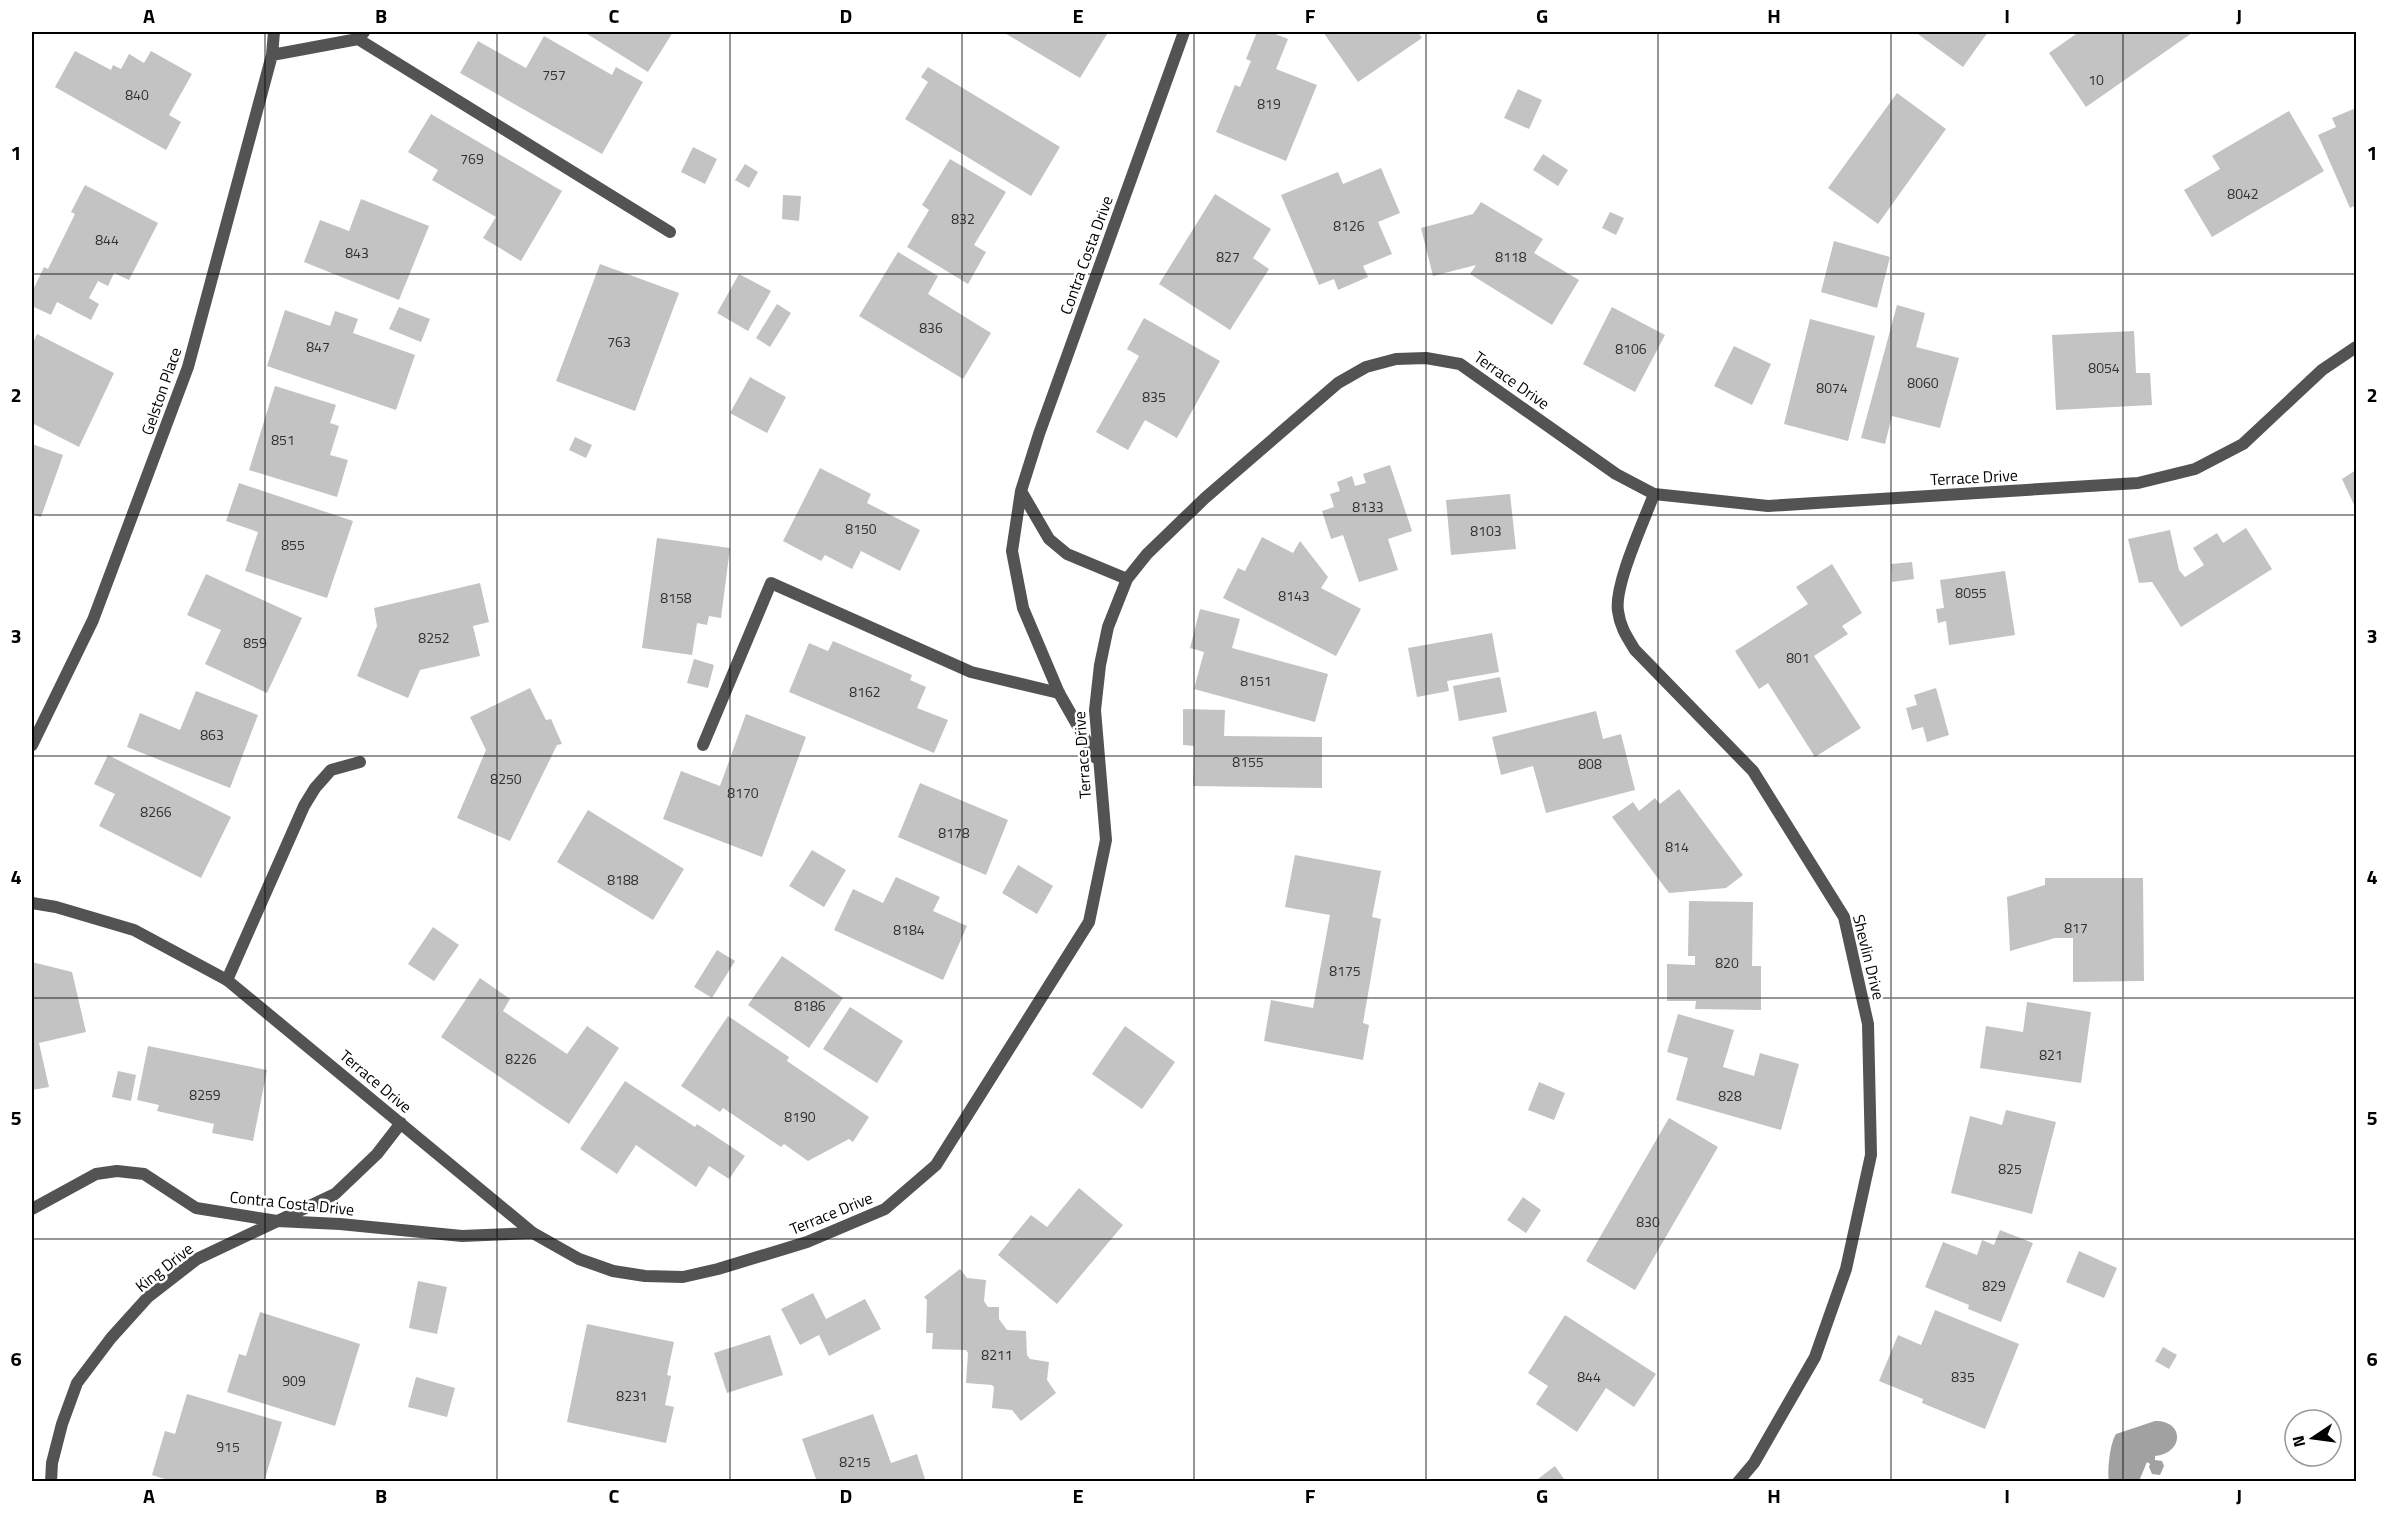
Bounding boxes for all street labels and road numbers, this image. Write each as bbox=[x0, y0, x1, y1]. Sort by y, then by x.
street label: Contra Costa Drive bbox=[1053, 192, 1119, 318]
street label: Gelston Place bbox=[135, 344, 187, 438]
street label: Terrace Drive bbox=[1469, 345, 1555, 415]
street label: Terrace Drive bbox=[1930, 463, 2018, 491]
street label: Terrace Drive bbox=[1067, 710, 1097, 800]
street label: Shevlin Drive bbox=[1847, 912, 1891, 1002]
street label: Terrace Drive bbox=[335, 1044, 417, 1118]
street label: Contra Costa Drive bbox=[229, 1185, 355, 1221]
street label: Terrace Drive bbox=[786, 1185, 876, 1241]
street label: King Drive bbox=[130, 1237, 198, 1297]

